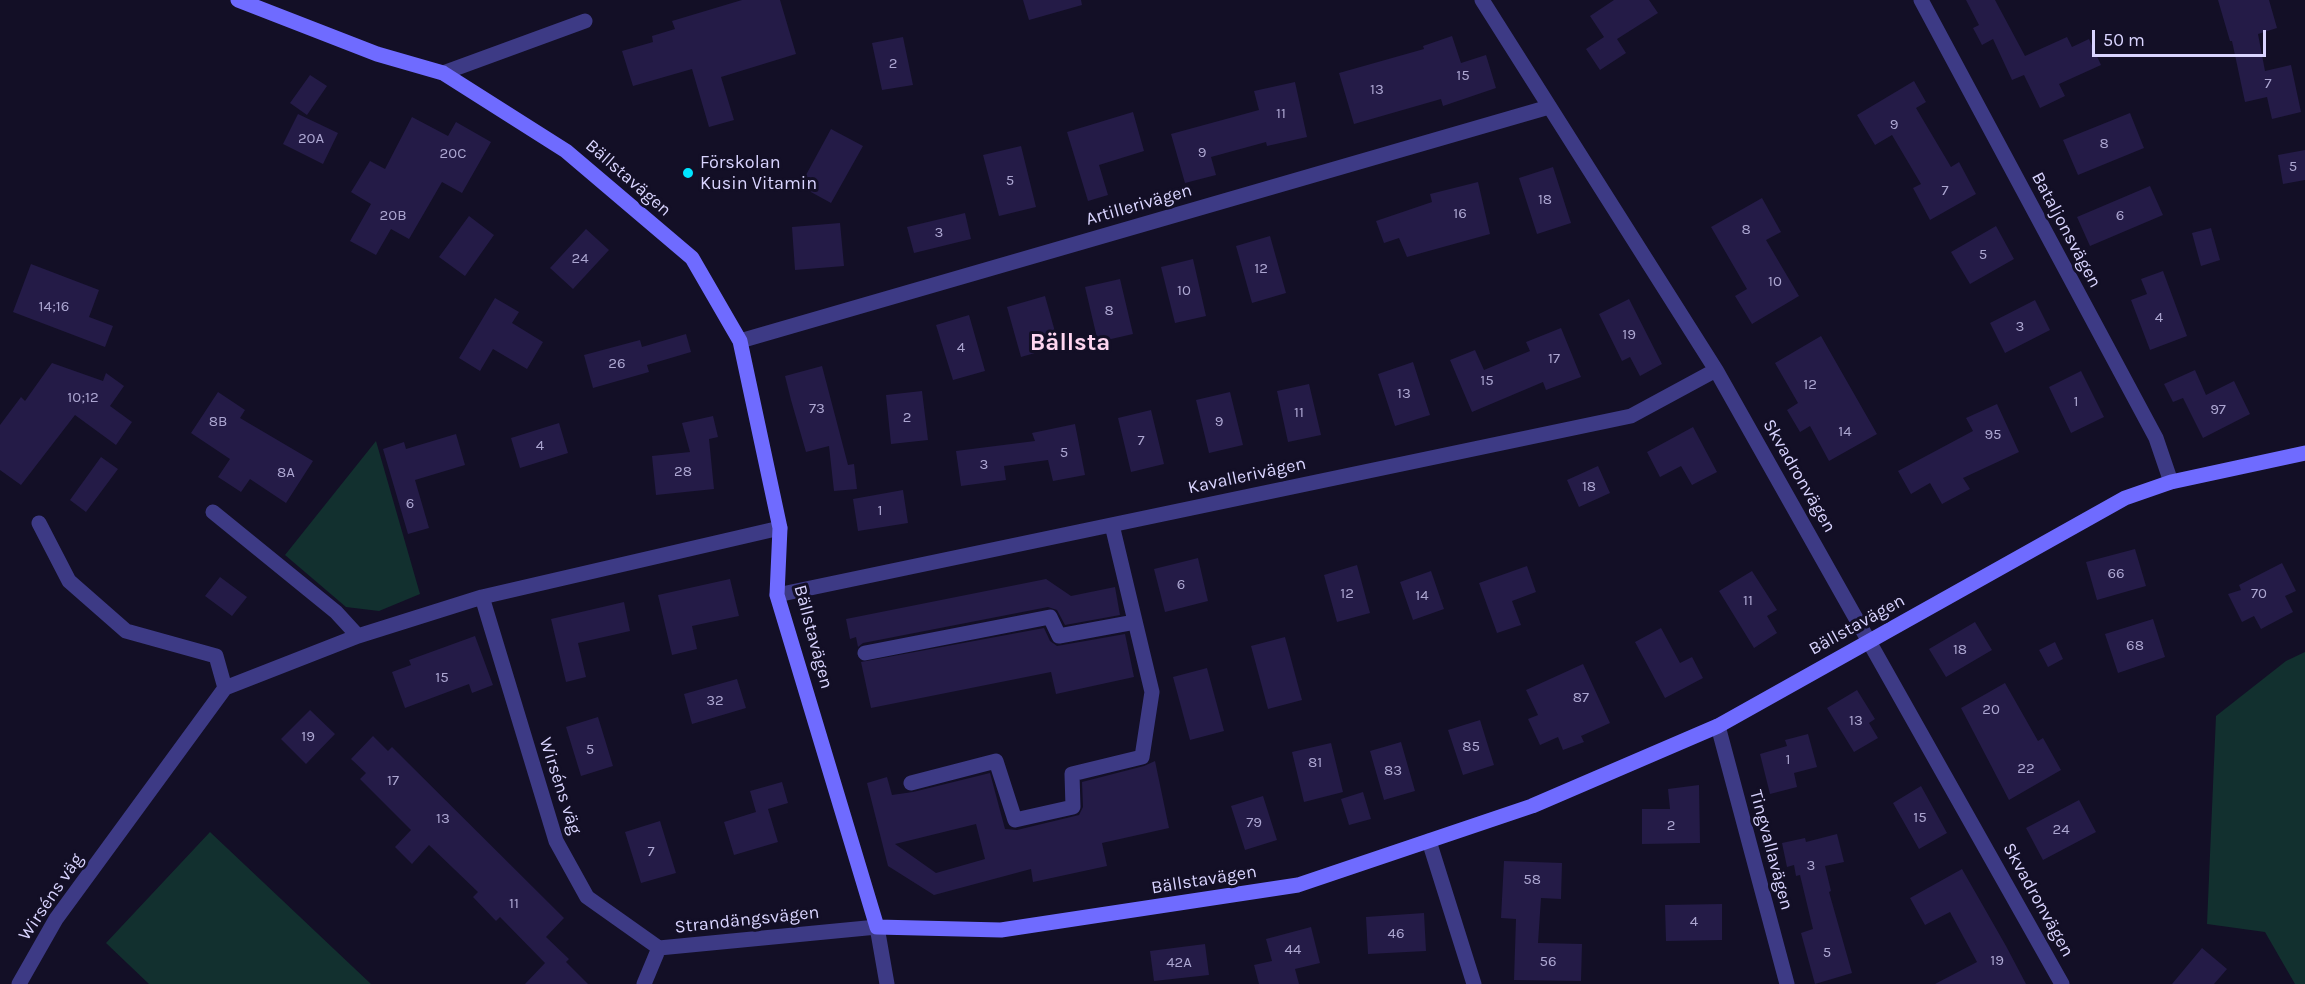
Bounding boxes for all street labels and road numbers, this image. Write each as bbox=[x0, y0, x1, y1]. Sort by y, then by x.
street label: Bällstavägen bbox=[581, 135, 675, 221]
street label: Bataljonsvägen bbox=[2026, 168, 2106, 292]
street label: Artillerivägen bbox=[1083, 180, 1195, 230]
street label: Skvadronvägen bbox=[1758, 416, 1840, 536]
street label: Kavallerivägen bbox=[1186, 453, 1308, 499]
street label: Bällstavägen bbox=[789, 583, 837, 691]
street label: Bällstavägen bbox=[1805, 590, 1909, 660]
street label: Wirséns väg bbox=[534, 735, 586, 837]
street label: Tingvallavägen bbox=[1745, 788, 1797, 912]
street label: Skvadronvägen bbox=[1998, 839, 2078, 961]
street label: Wirséns väg bbox=[14, 849, 88, 945]
street label: Bällstavägen bbox=[1150, 861, 1258, 899]
street label: Strandängsvägen bbox=[674, 902, 820, 938]

